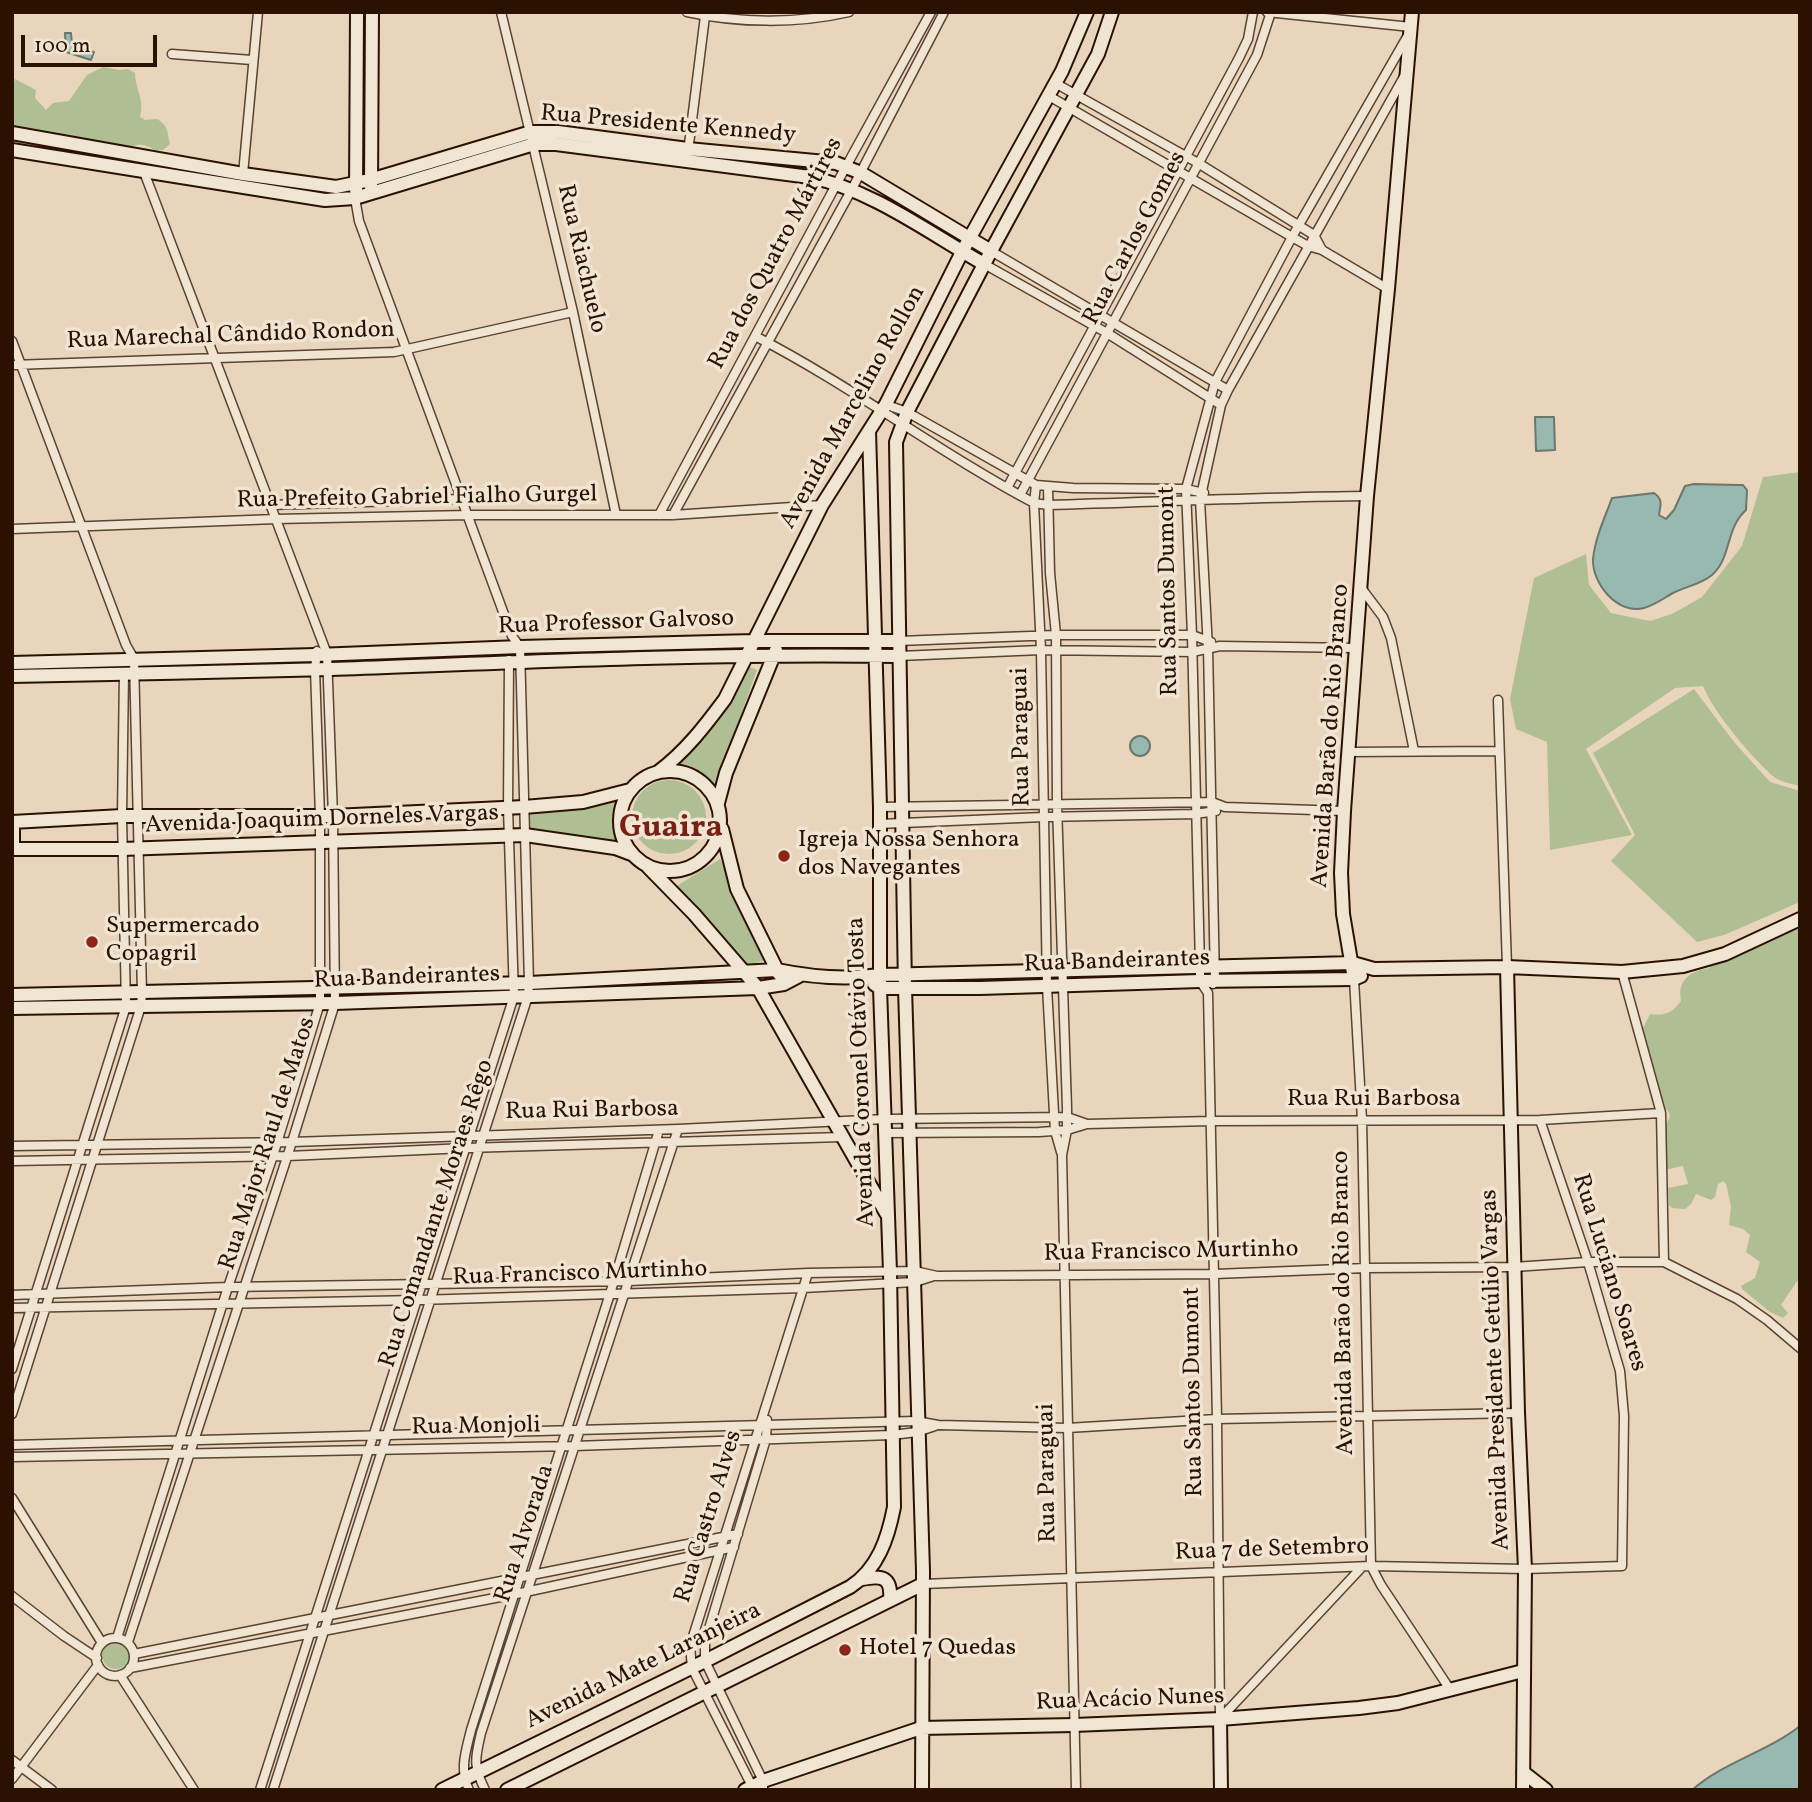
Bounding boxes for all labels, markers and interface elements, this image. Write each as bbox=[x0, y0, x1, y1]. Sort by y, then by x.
scale bar bbox=[24, 21, 161, 65]
text: 100 m bbox=[34, 32, 91, 61]
street label: Rua Presidente Kennedy bbox=[539, 100, 797, 152]
street label: Rua dos Quatro Mártires bbox=[704, 133, 850, 375]
street label: Rua Carlos Gomes bbox=[1078, 147, 1194, 331]
street label: Rua Riachuelo bbox=[549, 182, 611, 336]
street label: Avenida Marcelino Rollon bbox=[775, 281, 933, 535]
street label: Rua Marechal Cândido Rondon bbox=[66, 317, 396, 357]
street label: Rua Prefeito Gabriel Fialho Gurgel bbox=[236, 481, 598, 517]
street label: Rua Santos Dumont bbox=[1154, 486, 1186, 696]
street label: Avenida Barão do Rio Branco bbox=[1307, 583, 1357, 889]
street label: Rua Professor Galvoso bbox=[498, 605, 734, 643]
street label: Rua Paraguai bbox=[1007, 667, 1039, 807]
street label: Avenida Joaquim Dorneles Vargas bbox=[145, 800, 499, 842]
district label: Guaira bbox=[619, 811, 723, 849]
place label: Igreja Nossa Senhora dos Navegantes bbox=[798, 828, 1020, 884]
marker: Igreja Nossa Senhora dos Navegantes bbox=[776, 848, 792, 864]
place label: Supermercado Copagril bbox=[106, 914, 260, 970]
street label: Avenida Coronel Otávio Tosta bbox=[843, 916, 883, 1228]
marker: Supermercado Copagril bbox=[84, 934, 100, 950]
street label: Rua Bandeirantes bbox=[1023, 945, 1211, 981]
street label: Rua Bandeirantes bbox=[313, 961, 501, 997]
street label: Rua Major Raul de Matos bbox=[214, 1014, 324, 1274]
street label: Rua Comandante Moraes Rêgo bbox=[375, 1056, 501, 1372]
street label: Rua Rui Barbosa bbox=[1287, 1087, 1461, 1115]
street label: Rua Rui Barbosa bbox=[505, 1096, 679, 1128]
street label: Avenida Barão do Rio Branco bbox=[1328, 1150, 1362, 1456]
street label: Rua Luciano Soares bbox=[1564, 1171, 1652, 1375]
street label: Avenida Presidente Getúlio Vargas bbox=[1476, 1189, 1518, 1551]
street label: Rua Francisco Murtinho bbox=[1043, 1236, 1299, 1270]
street label: Rua Francisco Murtinho bbox=[452, 1256, 708, 1294]
street label: Rua Santos Dumont bbox=[1179, 1287, 1211, 1497]
street label: Rua Paraguai bbox=[1033, 1403, 1065, 1543]
street label: Rua Monjoli bbox=[411, 1412, 541, 1444]
street label: Rua Castro Alves bbox=[670, 1427, 750, 1607]
street label: Rua Alvorada bbox=[490, 1461, 562, 1607]
street label: Rua 7 de Setembro bbox=[1174, 1533, 1370, 1569]
street label: Avenida Mate Laranjeira bbox=[522, 1597, 766, 1737]
place label: Hotel 7 Quedas bbox=[859, 1636, 1016, 1664]
marker: Hotel 7 Quedas bbox=[837, 1642, 853, 1658]
street label: Rua Acácio Nunes bbox=[1035, 1683, 1225, 1719]

